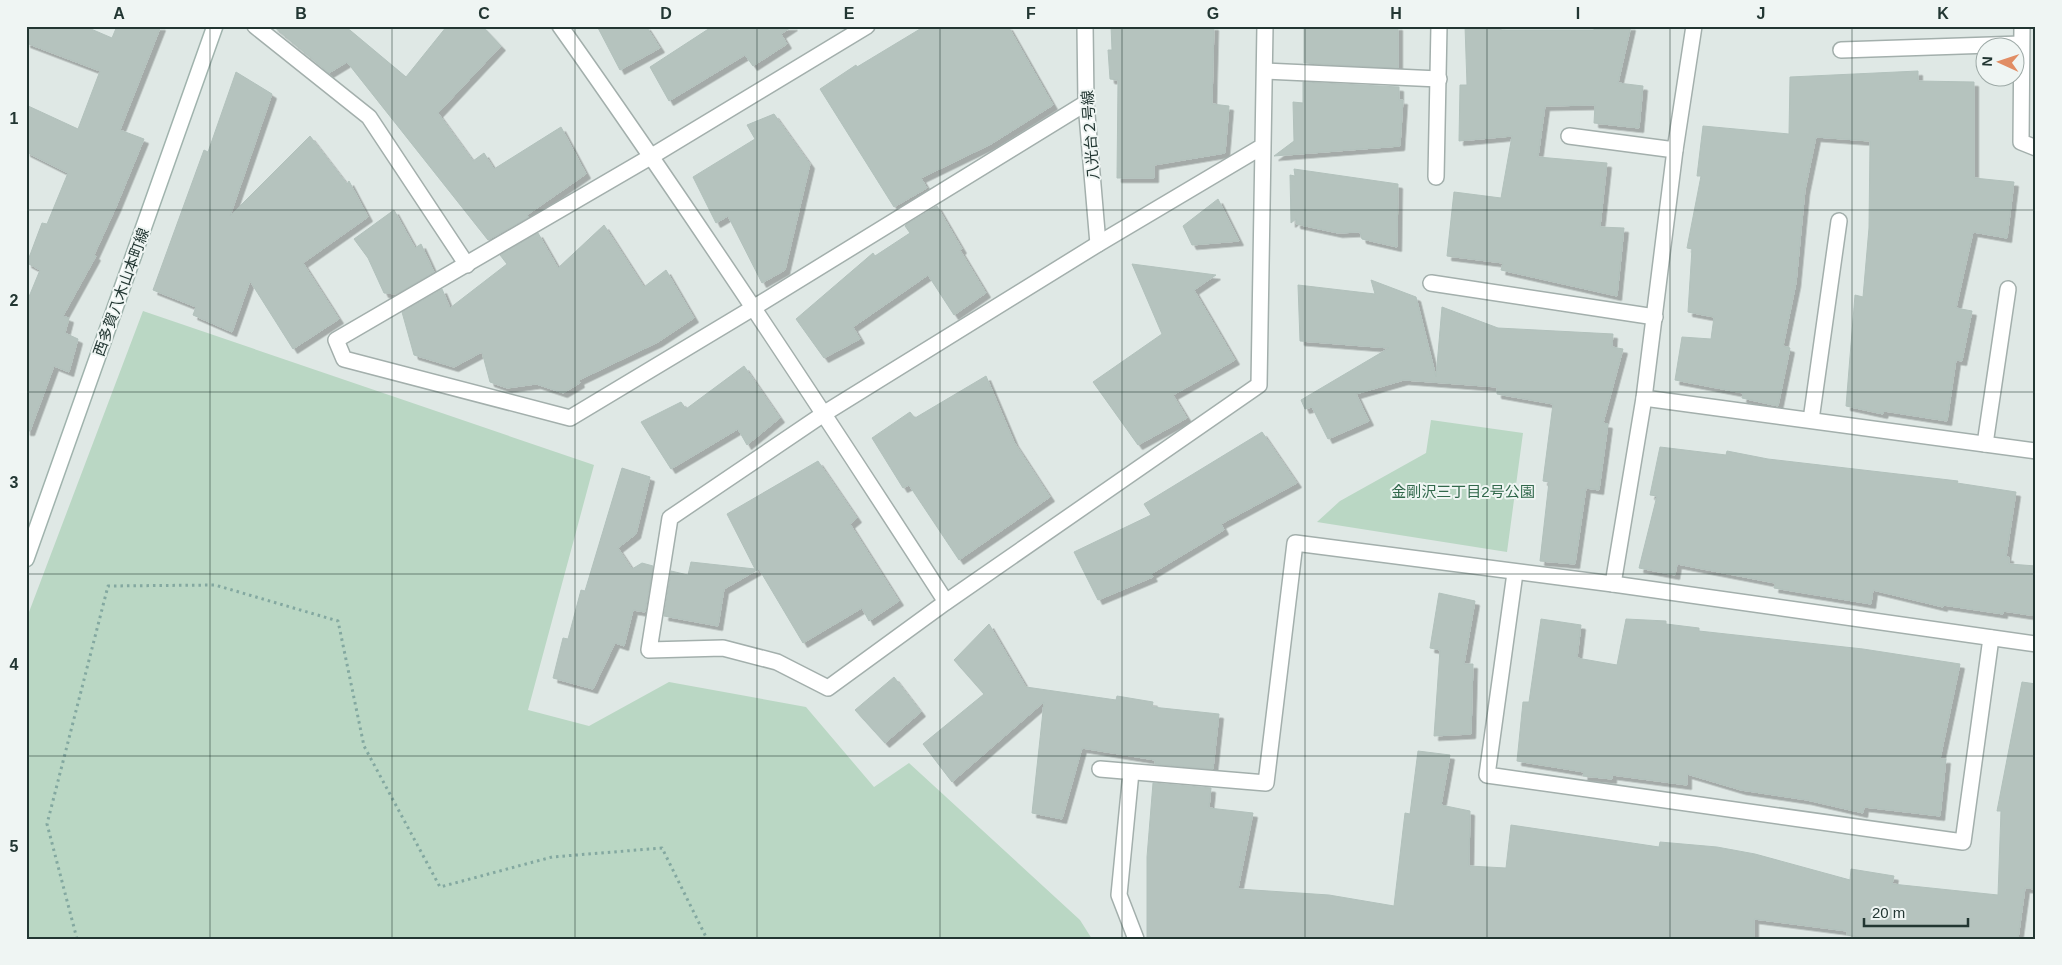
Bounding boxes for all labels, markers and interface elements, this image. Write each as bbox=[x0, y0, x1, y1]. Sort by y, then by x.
text: A bbox=[113, 5, 125, 22]
text: B bbox=[295, 5, 307, 22]
text: C bbox=[478, 5, 490, 22]
text: D bbox=[660, 5, 672, 22]
text: E bbox=[844, 5, 855, 22]
text: F bbox=[1026, 5, 1036, 22]
text: G bbox=[1207, 5, 1219, 22]
text: H bbox=[1390, 5, 1402, 22]
text: I bbox=[1576, 5, 1580, 22]
text: J bbox=[1757, 5, 1765, 22]
text: K bbox=[1937, 5, 1949, 22]
north arrow bbox=[1974, 38, 2024, 88]
text: N bbox=[1979, 56, 1995, 67]
street label: 八光台２号線 bbox=[1078, 90, 1102, 180]
text: 1 bbox=[10, 110, 19, 127]
street label: 西多賀八木山本町線 bbox=[90, 226, 152, 358]
text: 2 bbox=[10, 292, 19, 309]
text: 3 bbox=[10, 474, 19, 491]
park label: 金剛沢三丁目2号公園 bbox=[1391, 483, 1535, 500]
text: 4 bbox=[10, 656, 19, 673]
text: 5 bbox=[10, 838, 19, 855]
scale bar bbox=[1864, 895, 1968, 927]
text: 20 m bbox=[1872, 904, 1905, 921]

